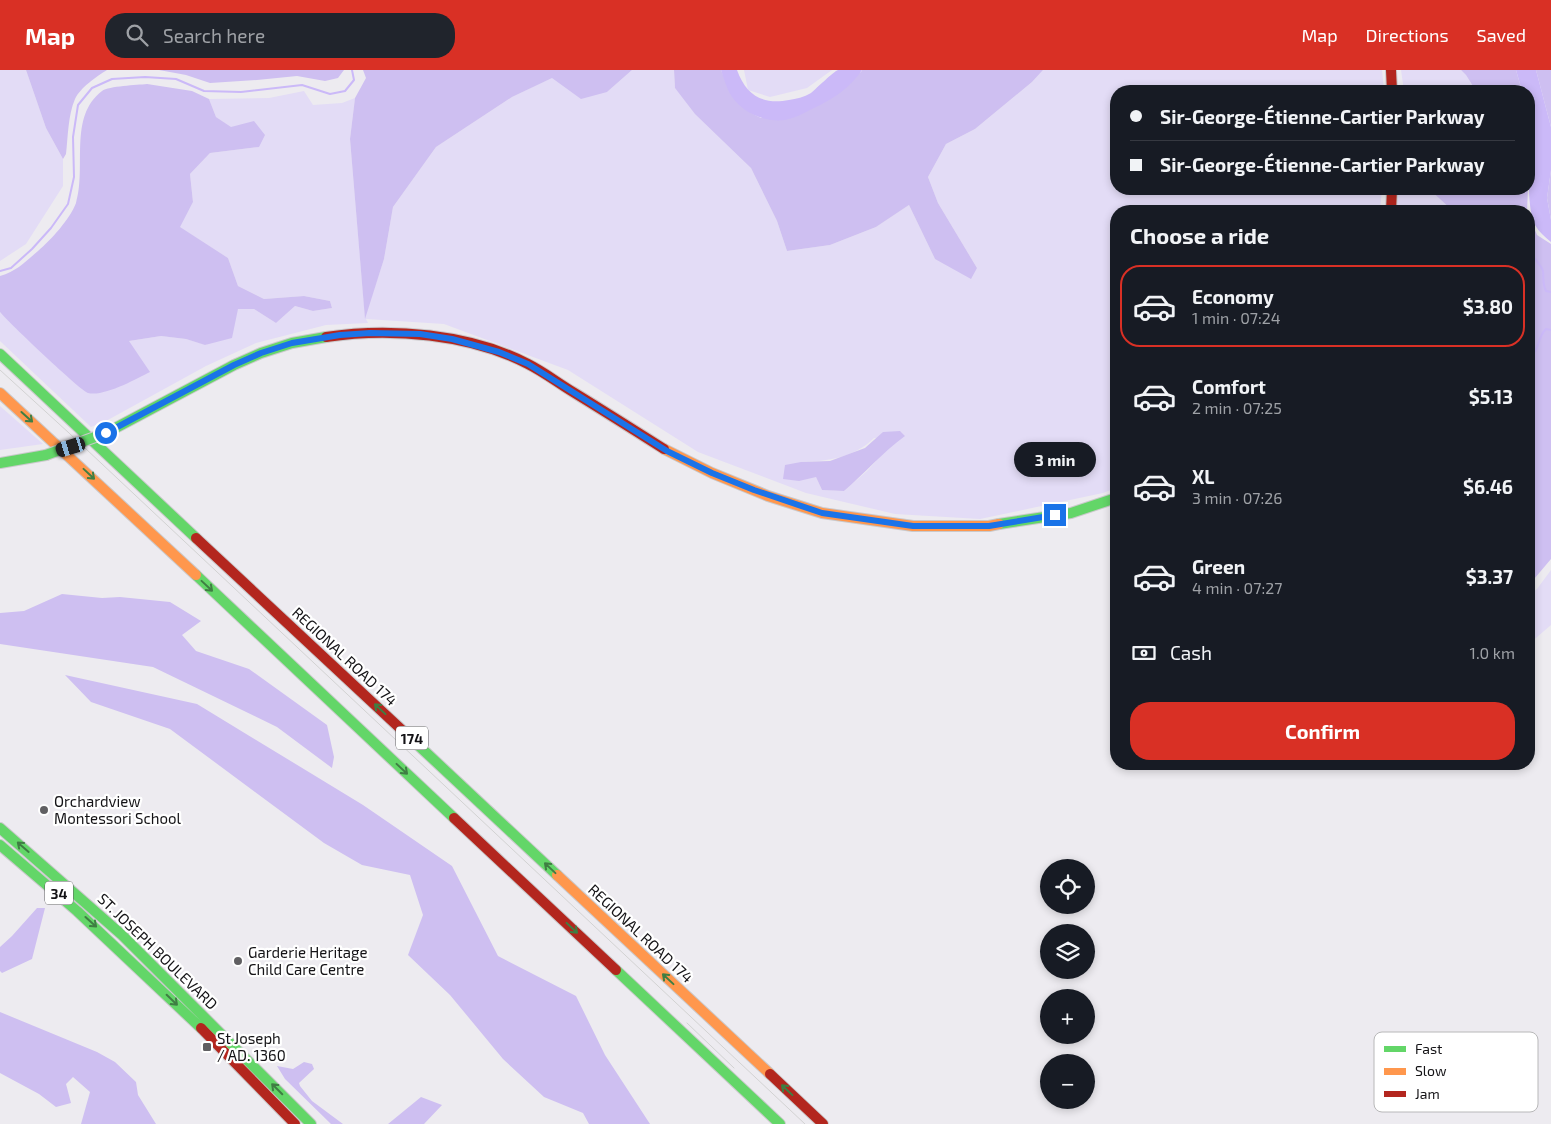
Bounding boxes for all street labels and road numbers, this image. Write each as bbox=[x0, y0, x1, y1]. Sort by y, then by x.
street label: REGIONAL ROAD 174 bbox=[289, 603, 401, 709]
road number: 174 bbox=[396, 726, 428, 750]
street label: REGIONAL ROAD 174 bbox=[585, 880, 697, 986]
road number: 34 bbox=[45, 881, 73, 904]
street label: ST. JOSEPH BOULEVARD bbox=[94, 889, 222, 1013]

